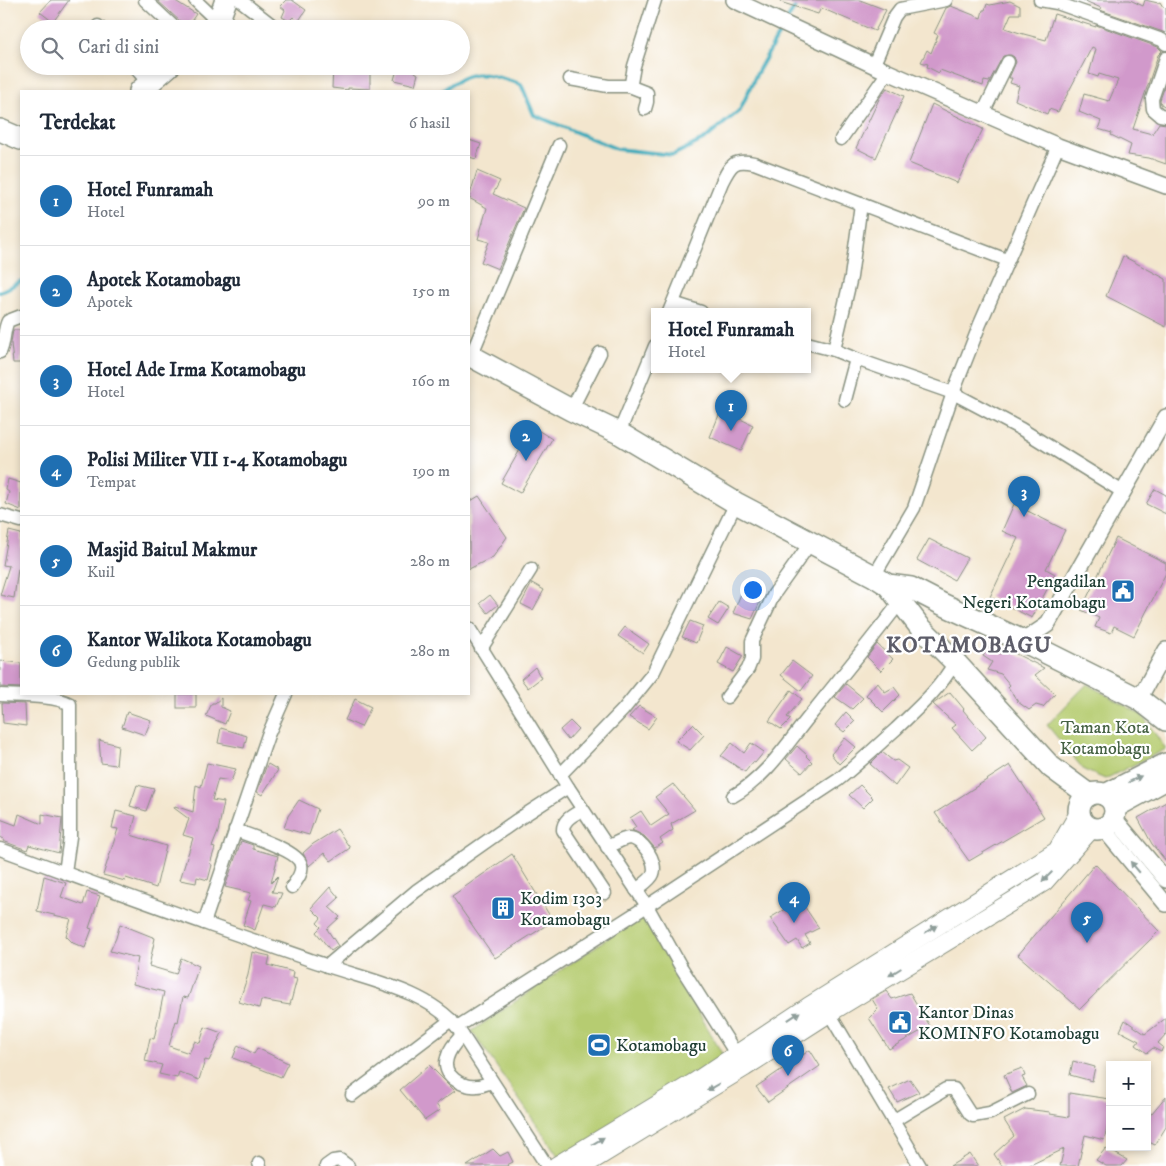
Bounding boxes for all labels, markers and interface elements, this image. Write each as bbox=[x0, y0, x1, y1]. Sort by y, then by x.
search box bbox=[20, 20, 470, 75]
icon: search bbox=[38, 34, 66, 62]
text: Cari di sini bbox=[78, 36, 159, 59]
text: Terdekat bbox=[40, 110, 115, 136]
text: 6 hasil bbox=[409, 113, 450, 133]
text: Hotel Funramah bbox=[87, 179, 213, 202]
text: 1 bbox=[53, 191, 59, 211]
text: 90 m bbox=[418, 191, 450, 211]
text: Hotel bbox=[87, 202, 125, 222]
text: Apotek Kotamobagu bbox=[87, 269, 241, 292]
text: 2 bbox=[52, 281, 60, 301]
text: 150 m bbox=[412, 281, 450, 301]
text: Apotek bbox=[87, 292, 133, 312]
popup bbox=[651, 308, 811, 373]
text: Hotel Funramah bbox=[668, 319, 794, 342]
text: Hotel bbox=[668, 342, 705, 362]
text: Hotel Ade Irma Kotamobagu bbox=[87, 359, 306, 382]
text: 3 bbox=[53, 371, 59, 391]
text: 160 m bbox=[412, 371, 450, 391]
text: Hotel bbox=[87, 382, 125, 402]
pin: 1 bbox=[715, 390, 747, 431]
pin: 2 bbox=[510, 420, 542, 461]
text: Polisi Militer VII 1-4 Kotamobagu bbox=[87, 449, 348, 472]
text: 4 bbox=[51, 461, 61, 481]
text: 190 m bbox=[412, 461, 450, 481]
text: Tempat bbox=[87, 472, 136, 492]
pin: 3 bbox=[1008, 476, 1040, 517]
text: Masjid Baitul Makmur bbox=[87, 539, 257, 562]
text: 5 bbox=[52, 551, 60, 571]
text: 280 m bbox=[410, 551, 450, 571]
text: Kuil bbox=[87, 562, 115, 582]
place label: Pengadilan Negeri Kotamobagu bbox=[962, 571, 1107, 614]
your location bbox=[740, 577, 766, 603]
public building icon: Pengadilan Negeri Kotamobagu bbox=[1110, 578, 1136, 604]
text: Kantor Walikota Kotamobagu bbox=[87, 629, 312, 652]
district label: KOTAMOBAGU bbox=[886, 632, 1052, 659]
text: 6 bbox=[52, 641, 60, 661]
text: 280 m bbox=[410, 641, 450, 661]
text: Gedung publik bbox=[87, 652, 180, 672]
park label: Taman Kota Kotamobagu bbox=[1060, 717, 1150, 760]
one-way arrow bbox=[1128, 775, 1143, 783]
one-way arrow bbox=[1129, 860, 1140, 873]
one-way arrow bbox=[1041, 871, 1053, 883]
pin: 4 bbox=[778, 882, 810, 923]
place label: Kodim 1303 Kotamobagu bbox=[520, 888, 611, 931]
building icon: Kodim 1303 Kotamobagu bbox=[490, 895, 516, 921]
pin: 5 bbox=[1071, 902, 1103, 943]
one-way arrow bbox=[925, 925, 938, 934]
one-way arrow bbox=[888, 968, 901, 977]
place label: Kantor Dinas KOMINFO Kotamobagu bbox=[918, 1002, 1100, 1045]
public building icon: Kantor Dinas KOMINFO Kotamobagu bbox=[887, 1009, 913, 1035]
one-way arrow bbox=[787, 1011, 800, 1021]
sports icon: Kotamobagu bbox=[586, 1032, 612, 1058]
place label: Kotamobagu bbox=[616, 1035, 707, 1057]
pin: 6 bbox=[772, 1035, 804, 1076]
map controls bbox=[1106, 1061, 1151, 1151]
button: + bbox=[1106, 1061, 1151, 1106]
one-way arrow bbox=[706, 1082, 719, 1091]
button: − bbox=[1106, 1106, 1151, 1151]
one-way arrow bbox=[591, 1136, 604, 1145]

